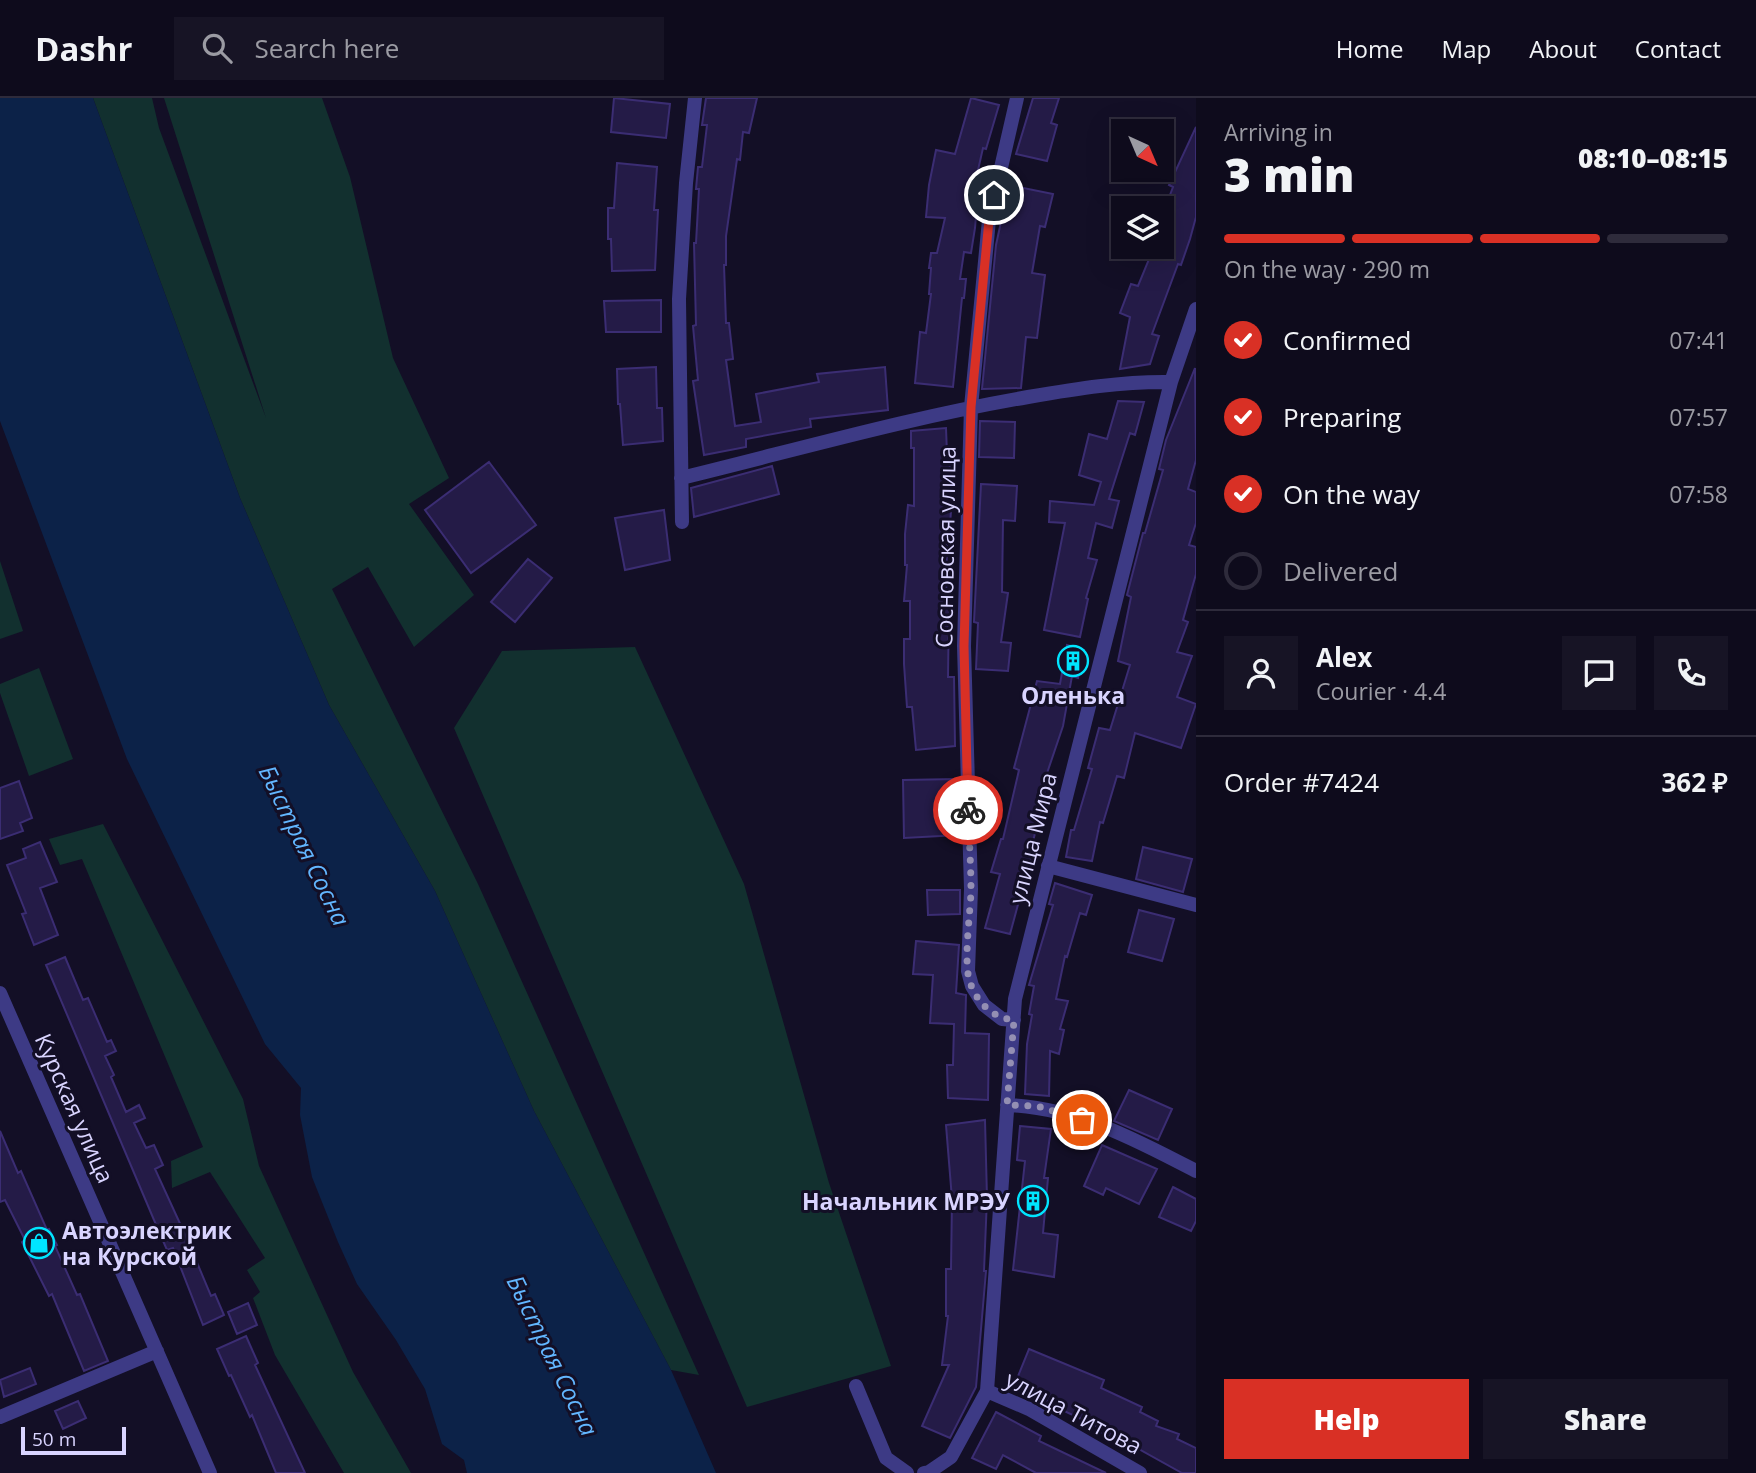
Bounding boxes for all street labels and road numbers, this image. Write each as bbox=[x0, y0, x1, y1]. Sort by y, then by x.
street label: Сосновская улица bbox=[927, 446, 963, 648]
street label: улица Мира bbox=[1000, 769, 1064, 907]
street label: Курская улица bbox=[28, 1028, 122, 1188]
street label: улица Титова bbox=[1000, 1363, 1148, 1461]

